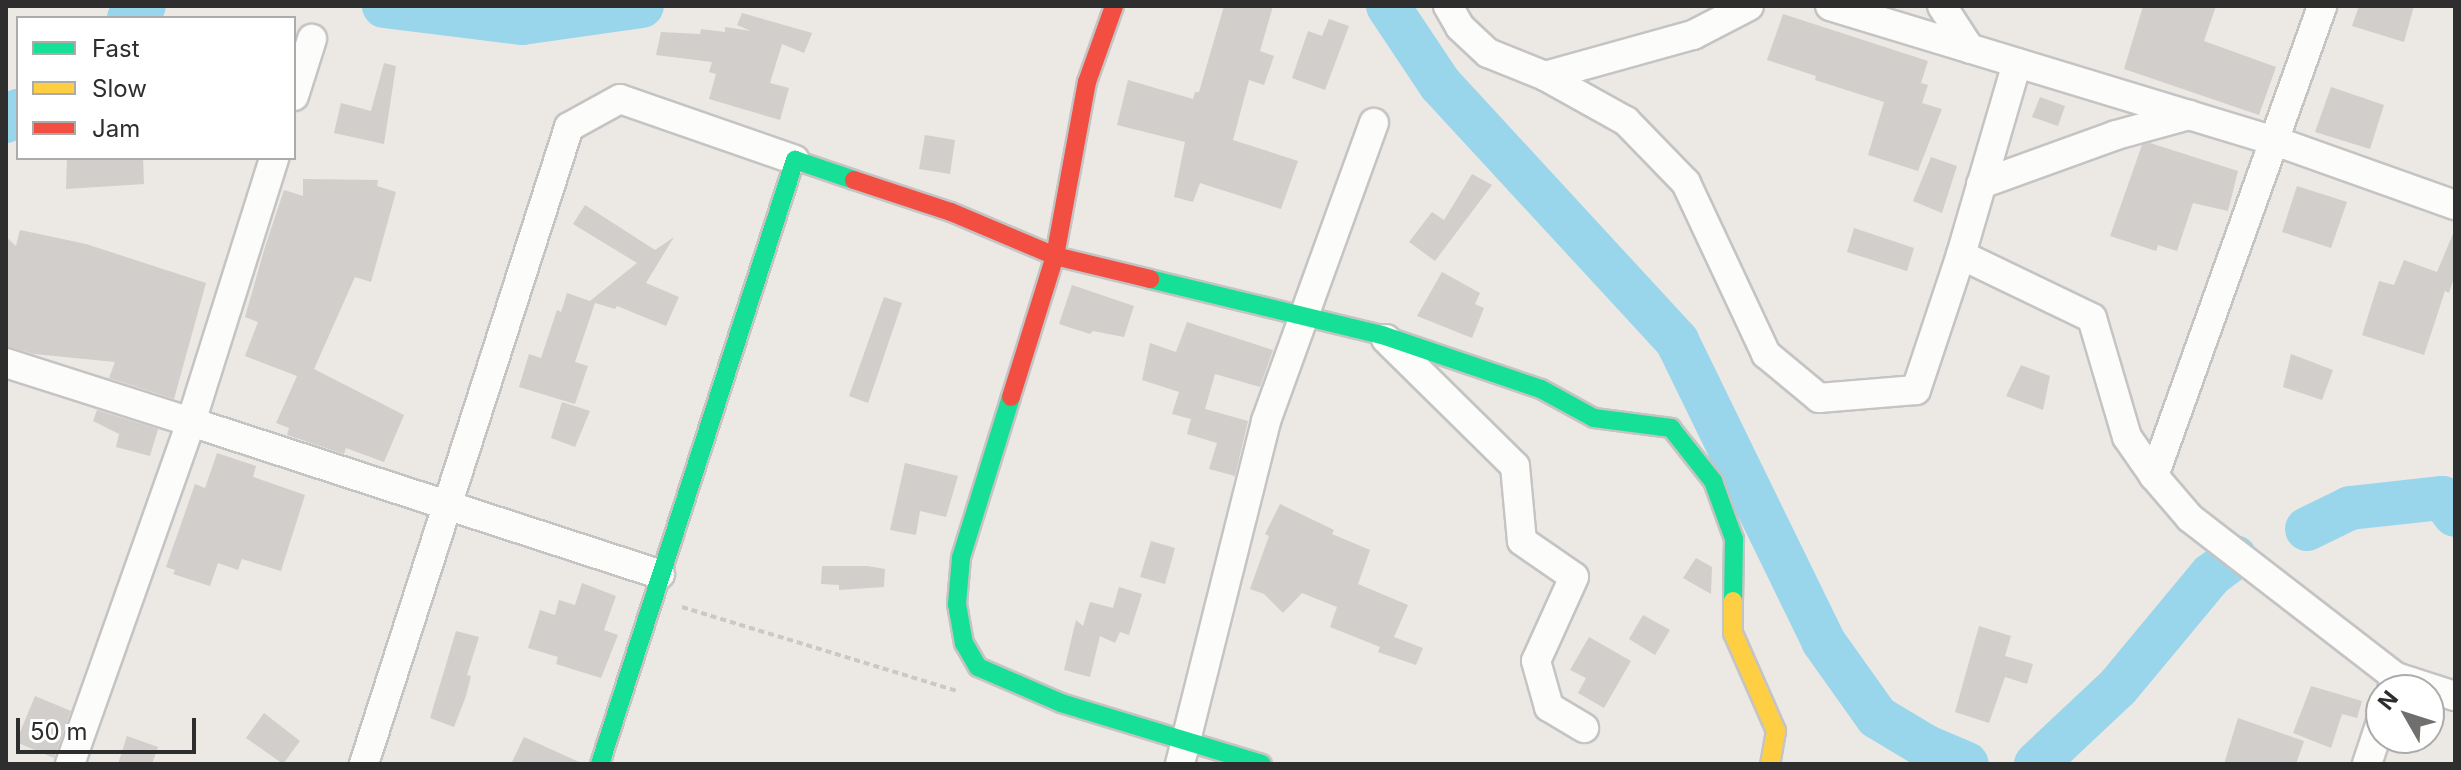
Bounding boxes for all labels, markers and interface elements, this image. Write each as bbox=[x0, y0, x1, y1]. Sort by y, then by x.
legend bbox=[16, 16, 296, 160]
text: Fast bbox=[92, 34, 140, 63]
text: Slow bbox=[92, 74, 147, 103]
text: Jam bbox=[92, 114, 140, 143]
north arrow bbox=[2365, 674, 2445, 754]
text: N bbox=[2373, 685, 2403, 715]
scale bar bbox=[20, 702, 200, 752]
text: 50 m bbox=[30, 717, 88, 746]

